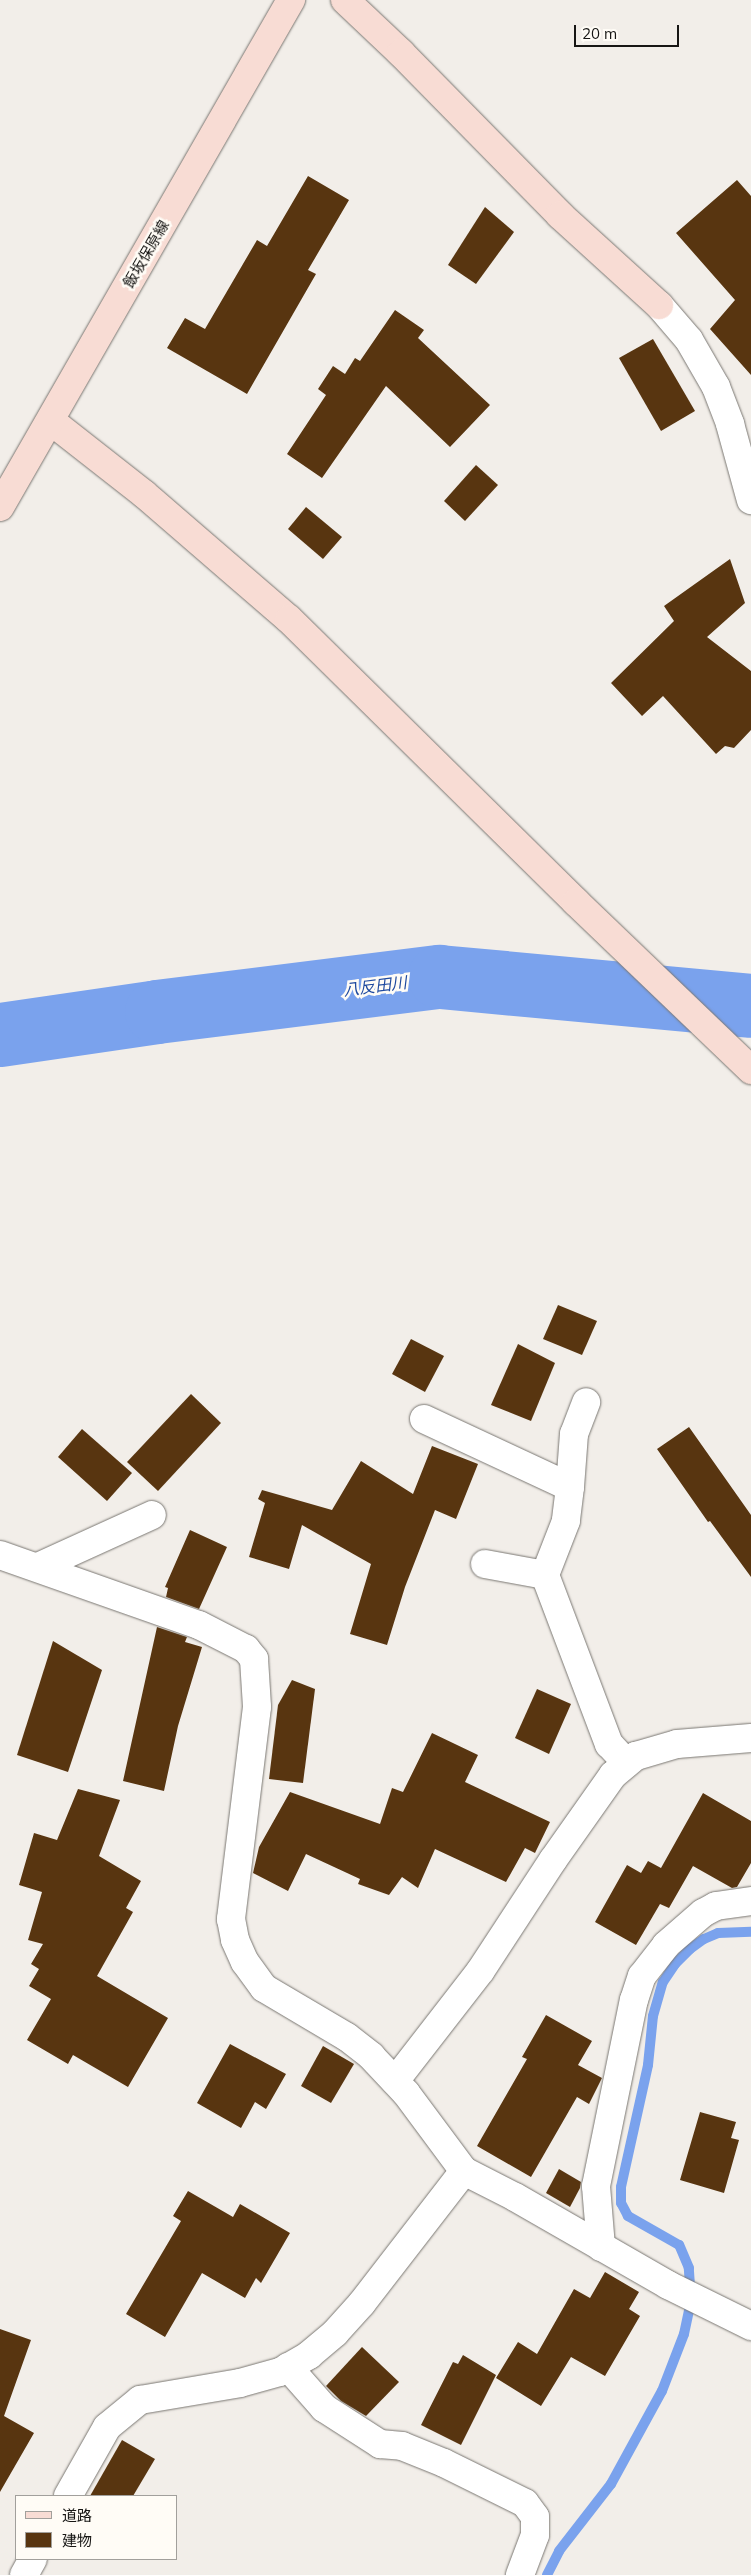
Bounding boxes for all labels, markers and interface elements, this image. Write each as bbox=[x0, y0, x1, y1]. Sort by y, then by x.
scale bar bbox=[576, 15, 681, 47]
text: 20 m bbox=[582, 24, 617, 43]
street label: 飯坂保原線 bbox=[119, 217, 173, 291]
water label: 八反田川 bbox=[342, 973, 408, 999]
legend bbox=[15, 2495, 178, 2560]
text: 道路 bbox=[62, 2506, 92, 2525]
text: 建物 bbox=[62, 2531, 92, 2550]

